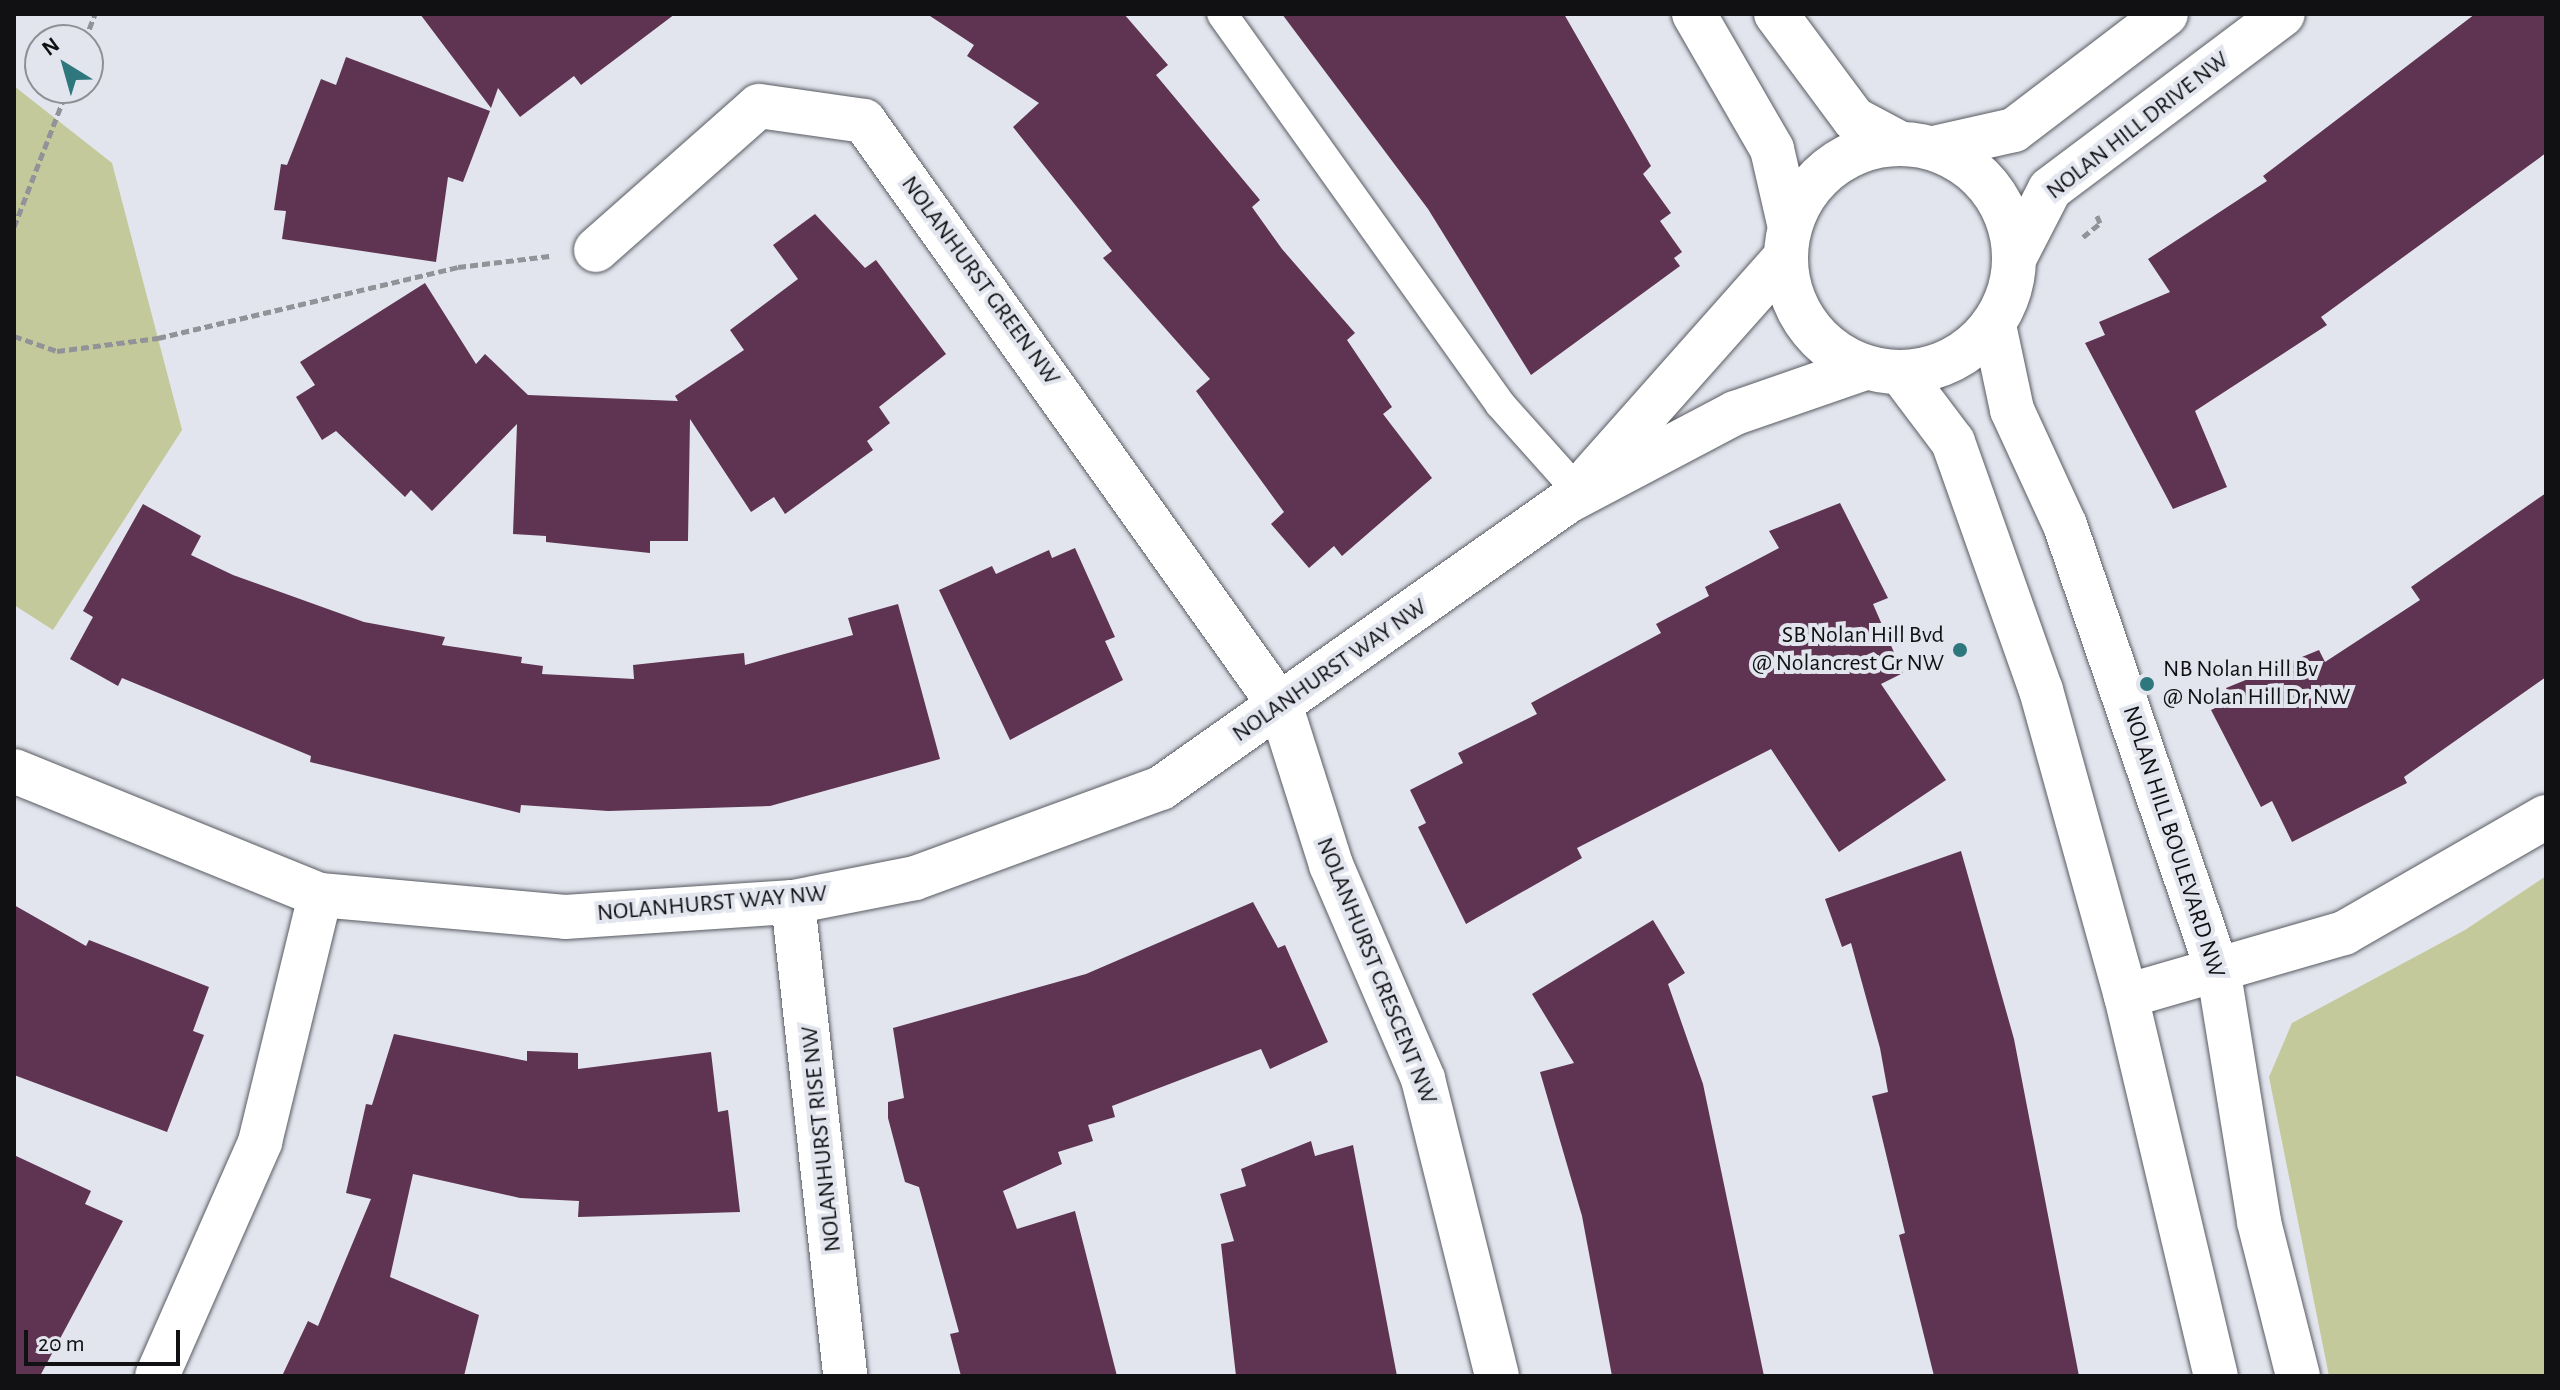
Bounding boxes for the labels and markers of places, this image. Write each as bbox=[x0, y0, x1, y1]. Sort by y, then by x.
place label: SB Nolan Hill Bvd @ Nolancrest Gr NW bbox=[1752, 622, 1944, 678]
marker: SB Nolan Hill Bvd @ Nolancrest Gr NW bbox=[1951, 641, 1969, 659]
place label: NB Nolan Hill Bv @ Nolan Hill Dr NW bbox=[2163, 656, 2350, 712]
marker: NB Nolan Hill Bv @ Nolan Hill Dr NW bbox=[2138, 675, 2156, 693]

